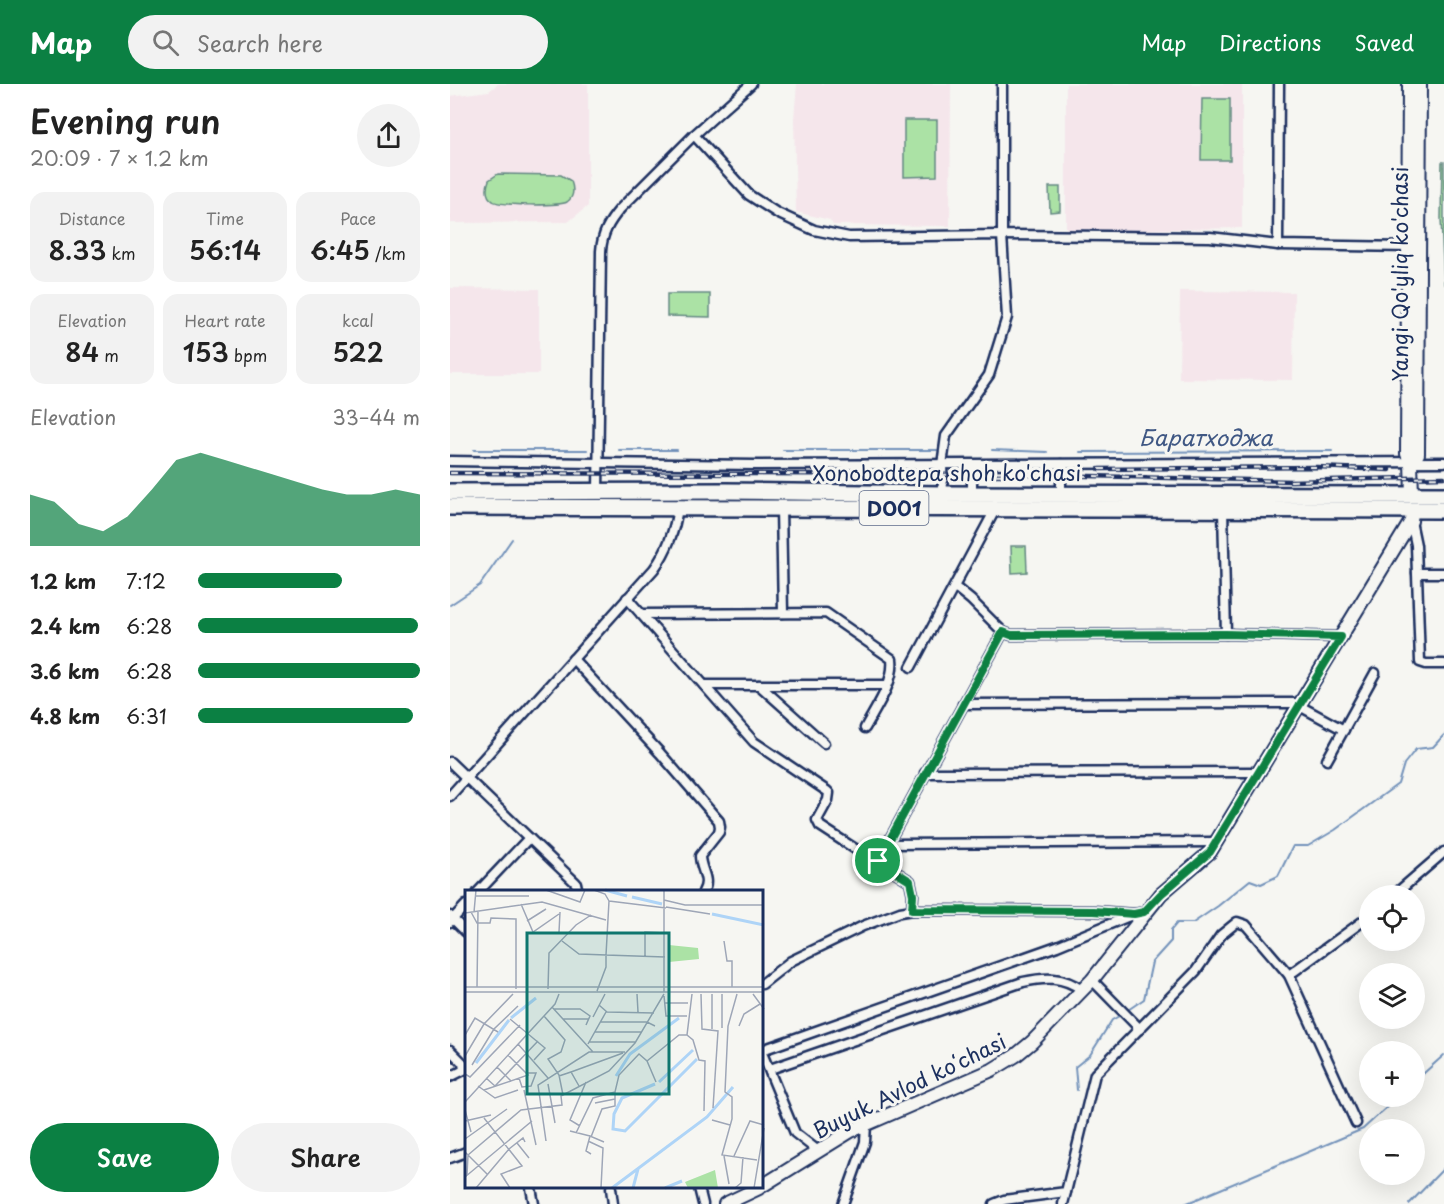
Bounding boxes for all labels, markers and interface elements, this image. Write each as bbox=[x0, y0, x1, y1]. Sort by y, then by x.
search box bbox=[128, 15, 548, 69]
text: Map bbox=[30, 21, 92, 64]
icon: search bbox=[149, 26, 182, 59]
text: Search here bbox=[197, 26, 323, 59]
text: Map bbox=[1141, 26, 1186, 58]
text: Directions bbox=[1219, 26, 1321, 58]
text: Saved bbox=[1354, 26, 1414, 58]
text: Evening run bbox=[30, 95, 221, 145]
button: share bbox=[357, 104, 420, 167]
text: 20:09 · 7 × 1.2 km bbox=[30, 143, 209, 173]
street label: Yangi Qo'yliq ko'chasi bbox=[1383, 166, 1415, 382]
text: Distance bbox=[58, 206, 126, 230]
text: Time bbox=[206, 206, 244, 230]
text: Pace bbox=[340, 206, 376, 230]
text: 8.33 bbox=[48, 230, 106, 269]
text: 56:14 bbox=[189, 230, 261, 269]
text: 6:45 bbox=[310, 230, 370, 269]
text: km bbox=[106, 241, 136, 265]
text: /km bbox=[370, 241, 406, 265]
text: Elevation bbox=[57, 308, 127, 332]
text: Heart rate bbox=[185, 308, 265, 332]
text: kcal bbox=[342, 308, 374, 332]
text: 84 bbox=[65, 332, 99, 371]
text: 153 bbox=[183, 332, 229, 371]
text: 522 bbox=[332, 332, 384, 371]
text: m bbox=[99, 343, 119, 367]
text: bpm bbox=[229, 343, 267, 367]
text: Elevation bbox=[30, 402, 116, 432]
text: 33–44 m bbox=[332, 402, 420, 432]
water label: Баратходжа bbox=[1139, 420, 1273, 453]
street label: Xonobodtepa shoh ko'chasi bbox=[813, 456, 1081, 488]
road number: D001 bbox=[860, 491, 928, 525]
text: 1.2 km bbox=[30, 566, 96, 596]
text: 7:12 bbox=[126, 566, 166, 596]
text: 2.4 km bbox=[30, 611, 100, 641]
text: 6:28 bbox=[126, 611, 172, 641]
text: 3.6 km bbox=[30, 656, 100, 686]
text: 6:28 bbox=[126, 656, 172, 686]
text: 4.8 km bbox=[30, 701, 100, 731]
text: 6:31 bbox=[126, 701, 167, 731]
pin bbox=[852, 835, 903, 886]
icon: arrive bbox=[861, 844, 894, 877]
map controls bbox=[1359, 885, 1425, 1185]
button: locate bbox=[1359, 885, 1425, 951]
inset map bbox=[465, 890, 764, 1189]
button: layers bbox=[1359, 963, 1425, 1029]
street label: Buyuk Avlod koʻchasi bbox=[807, 1024, 1011, 1146]
button: + bbox=[1359, 1041, 1425, 1107]
button: − bbox=[1359, 1119, 1425, 1185]
button: Save bbox=[30, 1123, 219, 1192]
button: Share bbox=[231, 1123, 420, 1192]

